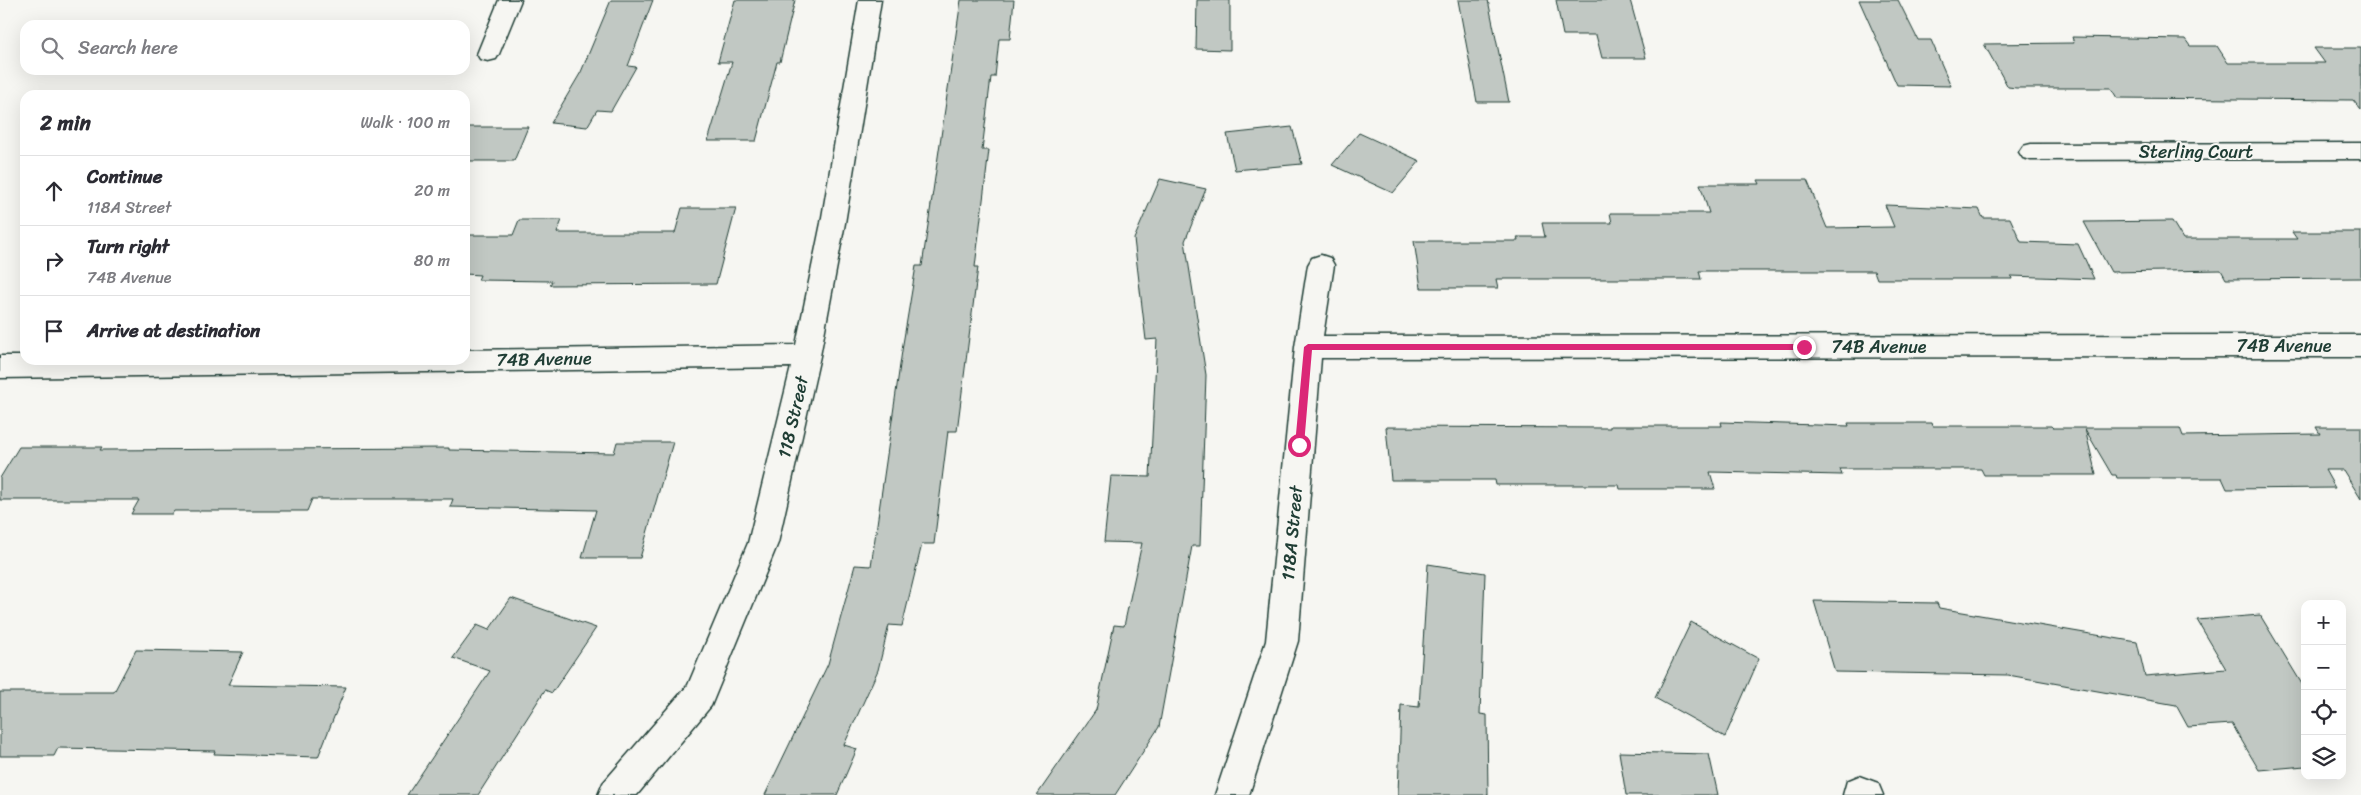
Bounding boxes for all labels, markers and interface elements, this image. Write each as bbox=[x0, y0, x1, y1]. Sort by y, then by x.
search box bbox=[20, 20, 470, 75]
text: Search here bbox=[78, 31, 178, 64]
icon: search bbox=[38, 34, 66, 62]
text: 2 min bbox=[40, 104, 91, 142]
text: Walk · 100 m bbox=[360, 108, 450, 137]
street label: Sterling Court bbox=[2139, 136, 2253, 168]
text: Continue bbox=[87, 160, 163, 193]
text: 20 m bbox=[414, 176, 450, 205]
icon: ahead bbox=[40, 177, 68, 205]
text: 118A Street bbox=[87, 193, 172, 222]
text: Turn right bbox=[87, 230, 169, 263]
text: 80 m bbox=[414, 246, 450, 275]
icon: right bbox=[40, 247, 68, 275]
text: 74B Avenue bbox=[87, 263, 171, 292]
text: Arrive at destination bbox=[87, 314, 260, 347]
icon: arrive bbox=[40, 317, 68, 345]
street label: 74B Avenue bbox=[2236, 330, 2332, 362]
street label: 74B Avenue bbox=[1831, 331, 1927, 363]
route end bbox=[1793, 336, 1816, 359]
street label: 74B Avenue bbox=[496, 342, 592, 376]
street label: 118 Street bbox=[768, 372, 818, 461]
route start bbox=[1288, 434, 1311, 457]
street label: 118A Street bbox=[1272, 483, 1312, 582]
map controls bbox=[2301, 600, 2346, 780]
button: + bbox=[2301, 600, 2346, 645]
button: − bbox=[2301, 645, 2346, 690]
button: locate bbox=[2301, 690, 2346, 735]
button: layers bbox=[2301, 735, 2346, 780]

